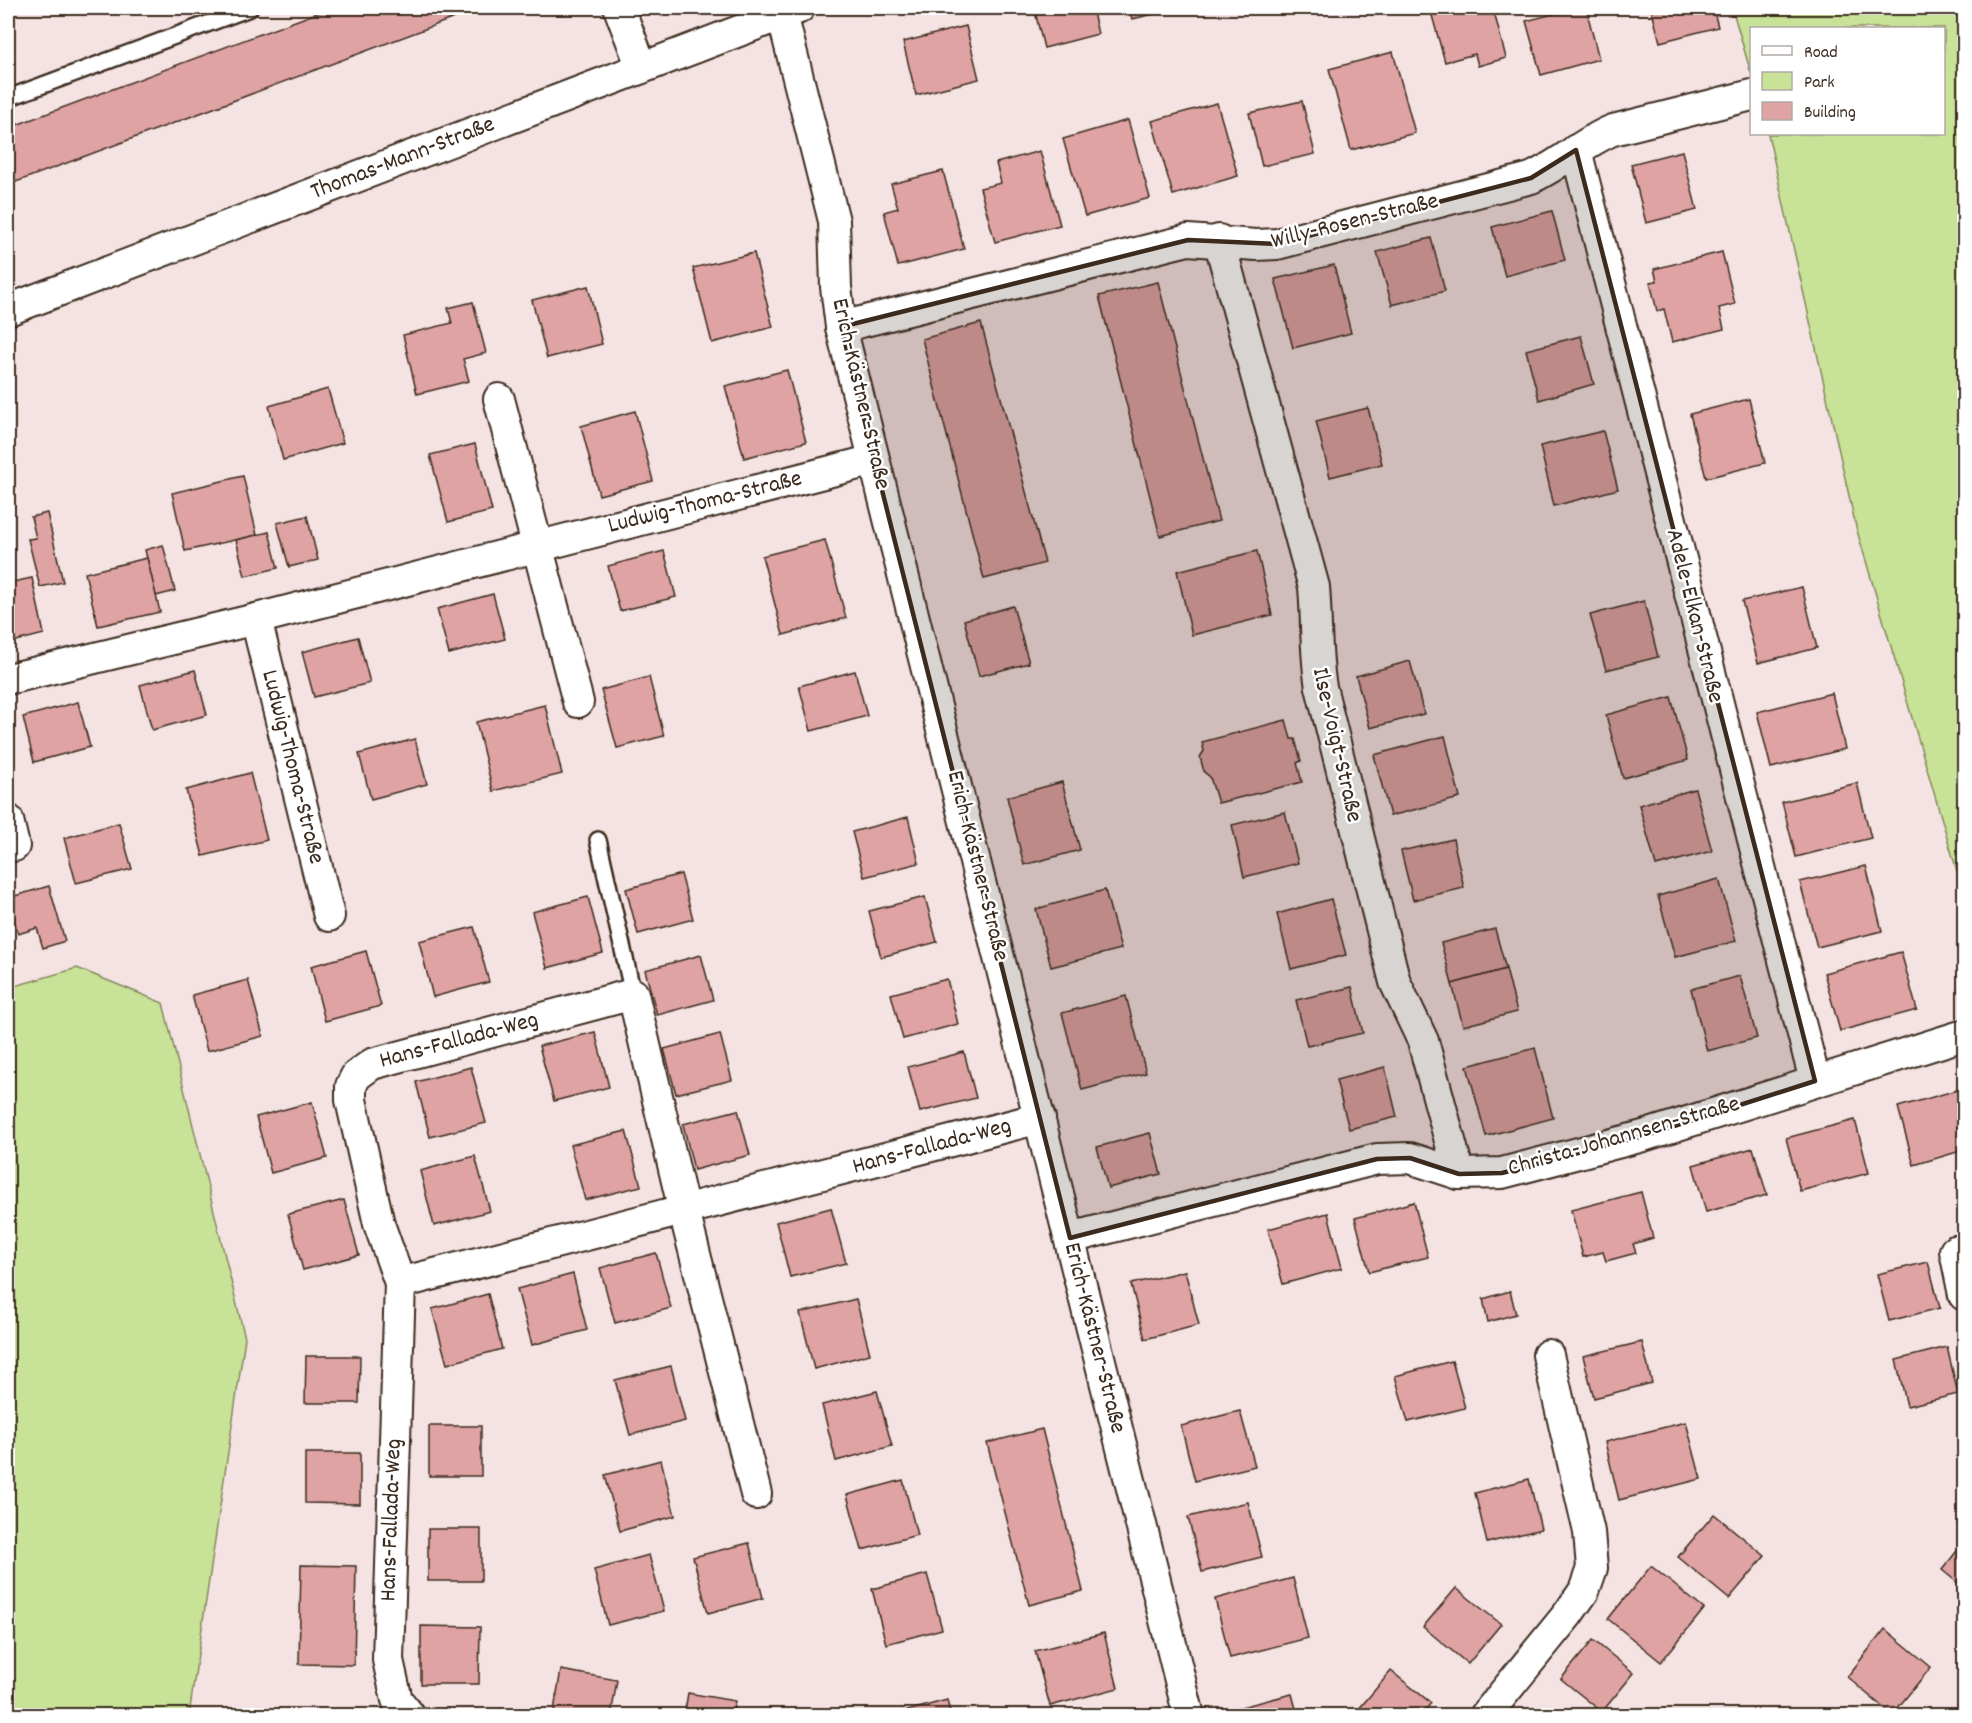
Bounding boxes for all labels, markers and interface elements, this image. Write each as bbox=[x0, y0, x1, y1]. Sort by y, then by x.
legend bbox=[1750, 27, 1945, 135]
text: Road bbox=[1804, 41, 1838, 66]
text: Park bbox=[1804, 71, 1835, 96]
text: Building bbox=[1804, 101, 1856, 126]
street label: Thomas-Mann-Straße bbox=[306, 108, 500, 210]
street label: Willy-Rosen-Straße bbox=[1268, 185, 1442, 259]
street label: Erich-Kästner-Straße bbox=[821, 295, 899, 493]
street label: Ludwig-Thoma-Straße bbox=[604, 462, 806, 544]
street label: Adele-Elkan-Straße bbox=[1656, 526, 1732, 706]
street label: Ilse-Voigt-Straße bbox=[1302, 664, 1370, 826]
street label: Ludwig-Thoma-Straße bbox=[251, 666, 333, 868]
street label: Erich-Kästner-Straße bbox=[937, 767, 1017, 965]
street label: Hans-Fallada-Weg bbox=[376, 1003, 542, 1079]
street label: Christa-Johannsen-Straße bbox=[1504, 1088, 1744, 1186]
street label: Hans-Fallada-Weg bbox=[849, 1109, 1015, 1185]
street label: Erich-Kästner-Straße bbox=[1054, 1239, 1134, 1437]
street label: Hans-Fallada-Weg bbox=[372, 1438, 412, 1602]

